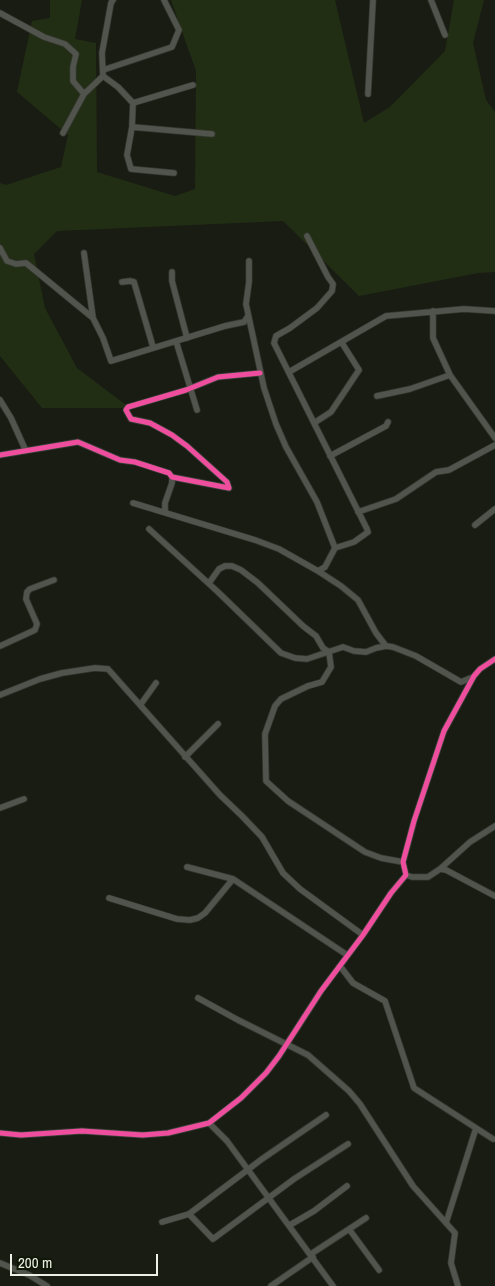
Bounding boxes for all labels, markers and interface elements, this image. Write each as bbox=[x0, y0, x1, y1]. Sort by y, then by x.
scale bar bbox=[12, 1244, 160, 1276]
text: 200 m bbox=[18, 1252, 52, 1273]

